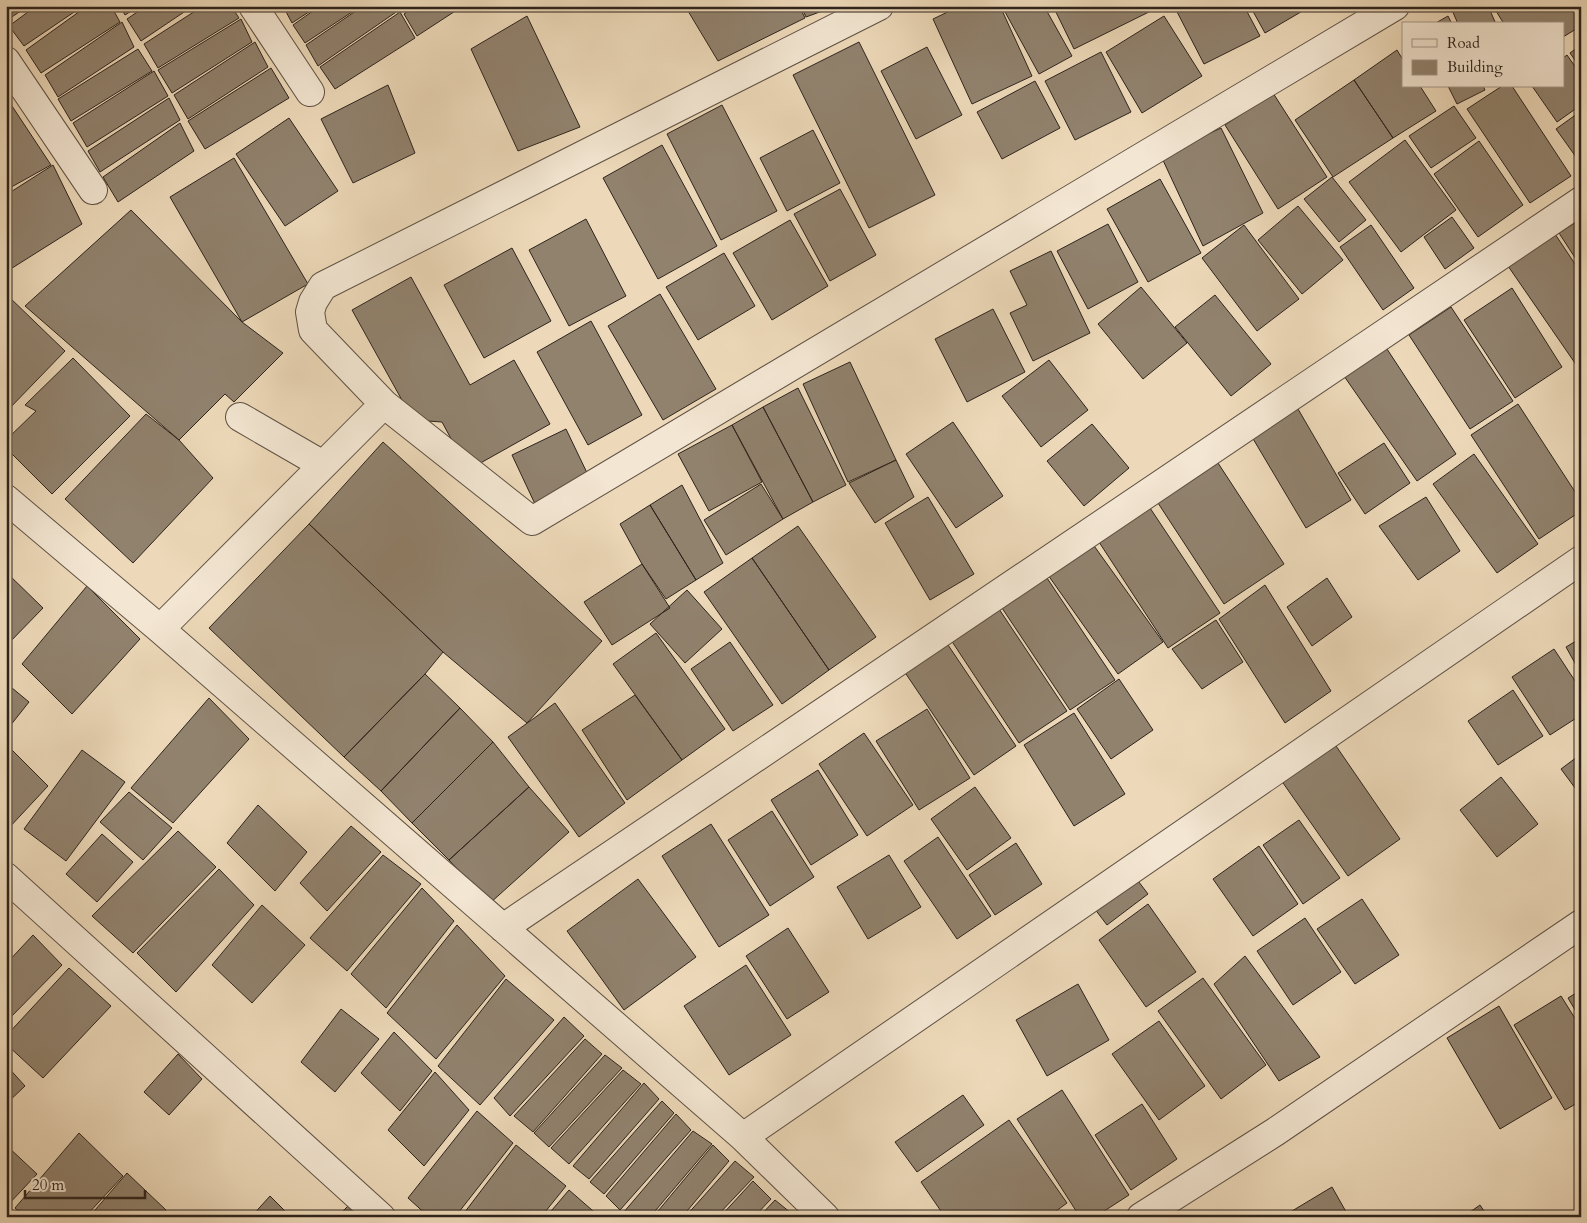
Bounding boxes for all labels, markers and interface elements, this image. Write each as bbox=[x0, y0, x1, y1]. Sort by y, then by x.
legend bbox=[1402, 22, 1564, 88]
text: Road bbox=[1447, 33, 1480, 53]
text: Building bbox=[1447, 57, 1503, 77]
scale bar bbox=[25, 1168, 145, 1200]
text: 20 m bbox=[32, 1175, 64, 1195]

